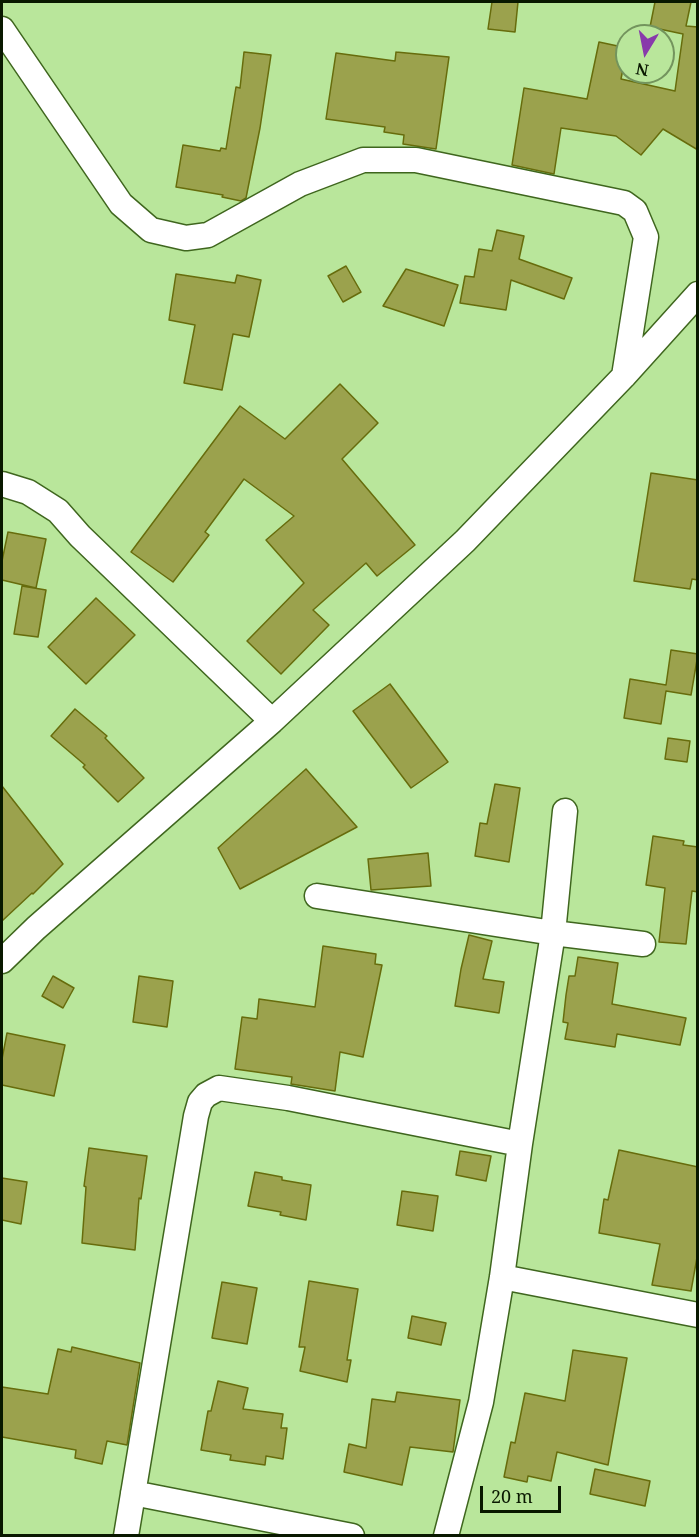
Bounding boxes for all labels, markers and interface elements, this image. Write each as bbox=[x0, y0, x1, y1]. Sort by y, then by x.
north arrow bbox=[615, 24, 675, 84]
text: N bbox=[634, 58, 650, 82]
scale bar bbox=[483, 1474, 564, 1512]
text: 20 m bbox=[491, 1484, 533, 1508]

